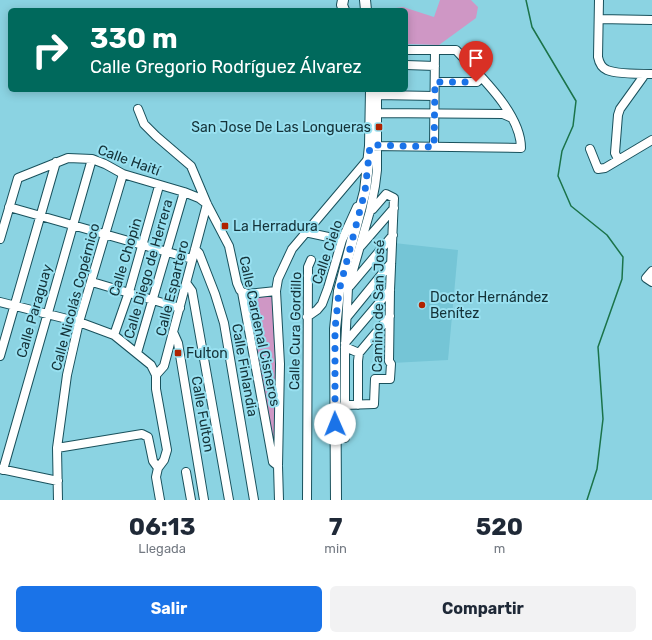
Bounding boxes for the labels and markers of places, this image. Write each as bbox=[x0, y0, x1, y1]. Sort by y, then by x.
pin bbox=[459, 41, 493, 82]
place label: San Jose De Las Longueras bbox=[191, 119, 371, 136]
marker: San Jose De Las Longueras bbox=[374, 122, 384, 132]
place label: La Herradura bbox=[233, 218, 318, 235]
marker: La Herradura bbox=[220, 221, 230, 231]
place label: Doctor Hernández Benítez bbox=[430, 289, 549, 322]
marker: Doctor Hernández Benítez bbox=[417, 300, 427, 310]
place label: Fulton bbox=[186, 345, 228, 362]
marker: Fulton bbox=[173, 348, 183, 358]

